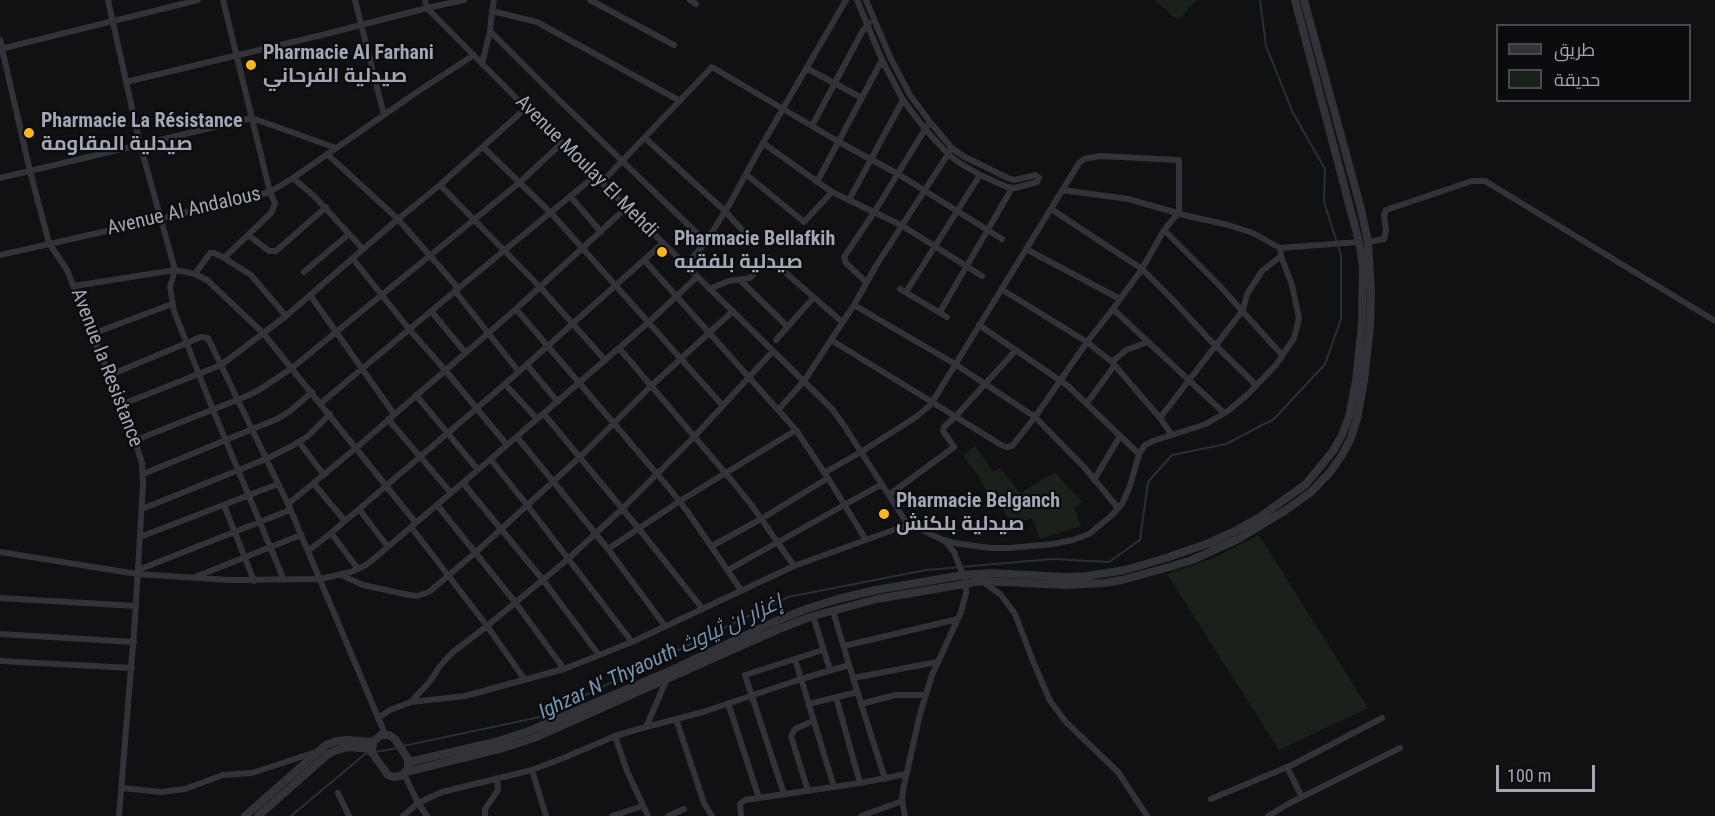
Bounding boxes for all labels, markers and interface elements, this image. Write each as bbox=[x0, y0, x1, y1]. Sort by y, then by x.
legend bbox=[1496, 24, 1691, 102]
text: طريق bbox=[1554, 39, 1595, 60]
place label: Pharmacie Al Farhani صيدلية الفرحاني bbox=[263, 42, 434, 89]
marker: Pharmacie Al Farhani صيدلية الفرحاني bbox=[244, 58, 258, 72]
text: حديقة bbox=[1554, 69, 1600, 90]
street label: Avenue Moulay El Mehdi bbox=[510, 91, 662, 243]
place label: Pharmacie La Résistance صيدلية المقاومة bbox=[41, 110, 243, 157]
marker: Pharmacie La Résistance صيدلية المقاومة bbox=[22, 126, 36, 140]
street label: Avenue Al Andalous bbox=[105, 183, 263, 241]
place label: Pharmacie Bellafkih صيدلية بلفقيه bbox=[674, 228, 835, 275]
marker: Pharmacie Bellafkih صيدلية بلفقيه bbox=[655, 245, 669, 259]
street label: Avenue la Resistance bbox=[65, 285, 147, 451]
place label: Pharmacie Belganch صيدلية بلكنش bbox=[896, 490, 1060, 537]
marker: Pharmacie Belganch صيدلية بلكنش bbox=[877, 507, 891, 521]
water label: Ighzar N' Thyaouth إغزار ان ثياوث bbox=[535, 590, 787, 726]
scale bar bbox=[1499, 753, 1598, 791]
text: 100 m bbox=[1507, 765, 1551, 786]

